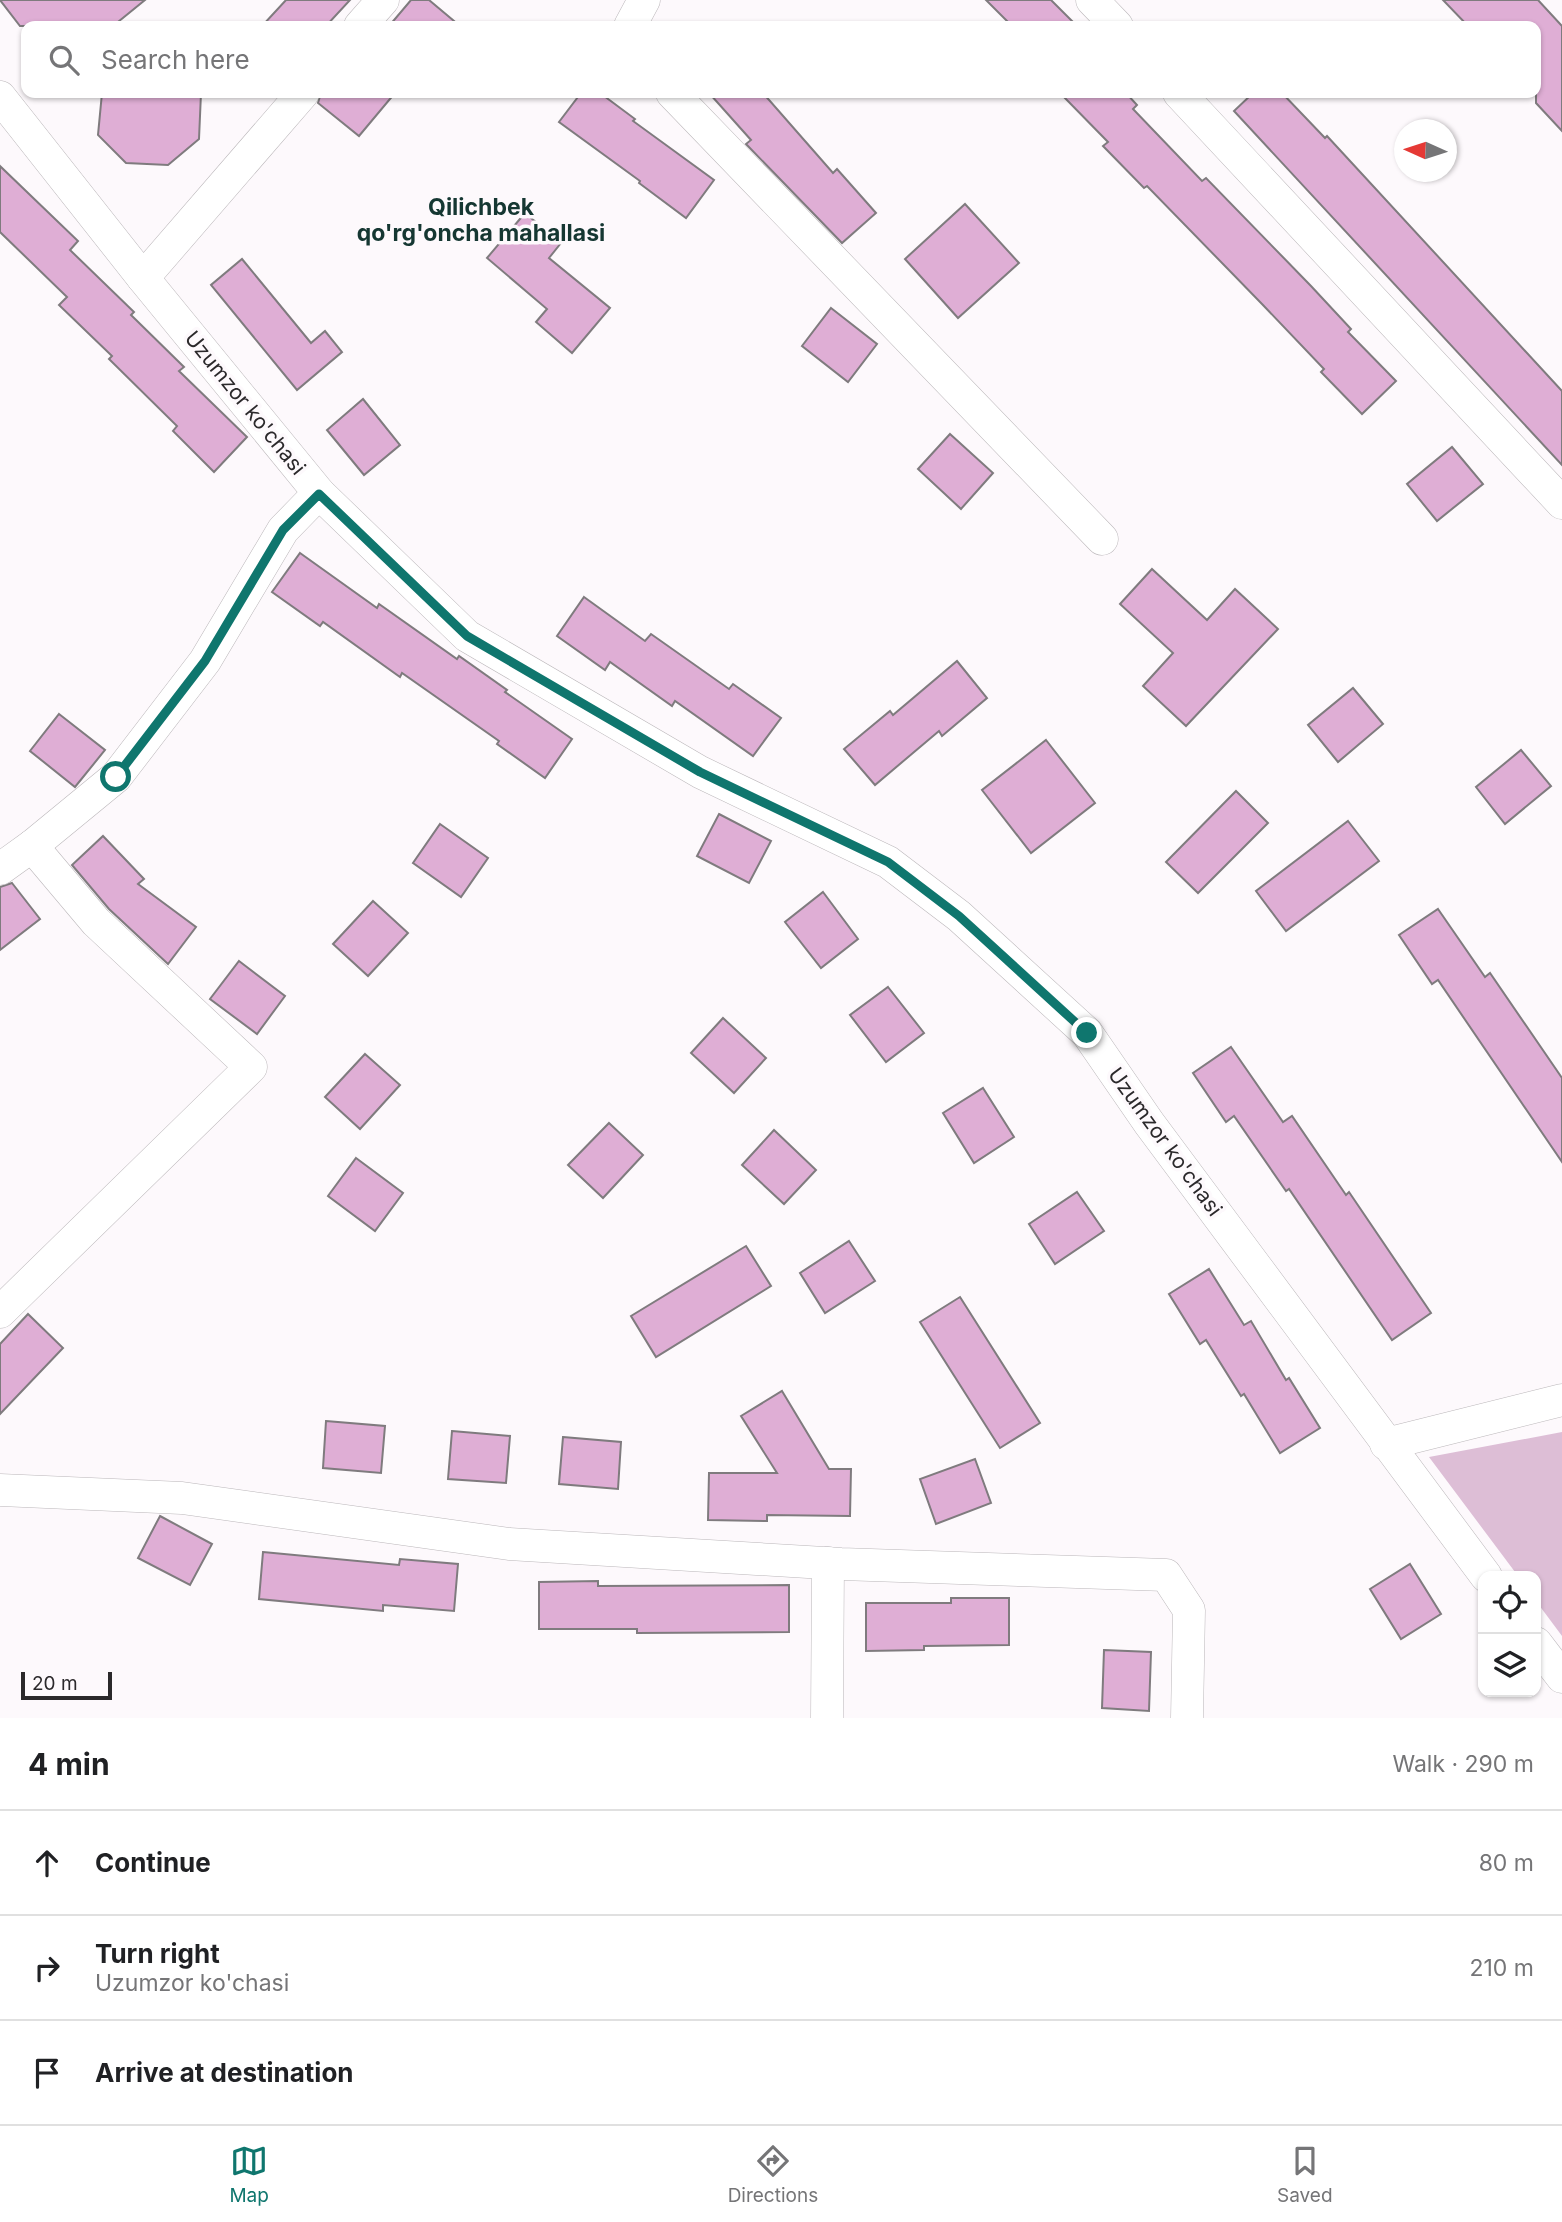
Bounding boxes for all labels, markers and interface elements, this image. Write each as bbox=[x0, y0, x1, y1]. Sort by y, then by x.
search box bbox=[21, 21, 1541, 98]
icon: search bbox=[45, 41, 83, 79]
text: Search here bbox=[101, 44, 250, 75]
north arrow bbox=[1394, 119, 1457, 182]
district label: Qilichbek qo'rg'oncha mahallasi bbox=[357, 193, 605, 247]
street label: Uzumzor ko'chasi bbox=[180, 326, 311, 479]
route start bbox=[100, 761, 131, 792]
route end bbox=[1071, 1017, 1102, 1048]
street label: Uzumzor ko'chasi bbox=[1103, 1063, 1228, 1221]
map controls bbox=[1478, 1571, 1541, 1697]
button: locate bbox=[1478, 1571, 1541, 1634]
button: layers bbox=[1478, 1634, 1541, 1697]
scale bar bbox=[21, 1669, 112, 1701]
text: 20 m bbox=[32, 1672, 78, 1695]
text: 4 min bbox=[28, 1746, 110, 1782]
text: Walk · 290 m bbox=[1392, 1750, 1534, 1778]
icon: ahead bbox=[28, 1844, 66, 1882]
text: Continue bbox=[95, 1847, 211, 1878]
text: 80 m bbox=[1479, 1849, 1534, 1877]
text: Turn right bbox=[95, 1938, 220, 1969]
icon: right bbox=[28, 1949, 66, 1987]
text: 210 m bbox=[1469, 1954, 1534, 1982]
text: Uzumzor ko'chasi bbox=[95, 1969, 289, 1997]
icon: arrive bbox=[28, 2054, 66, 2092]
text: Arrive at destination bbox=[95, 2057, 354, 2088]
tab: Map bbox=[229, 2142, 269, 2207]
tab: Directions bbox=[728, 2142, 818, 2207]
tab: Saved bbox=[1277, 2142, 1333, 2207]

